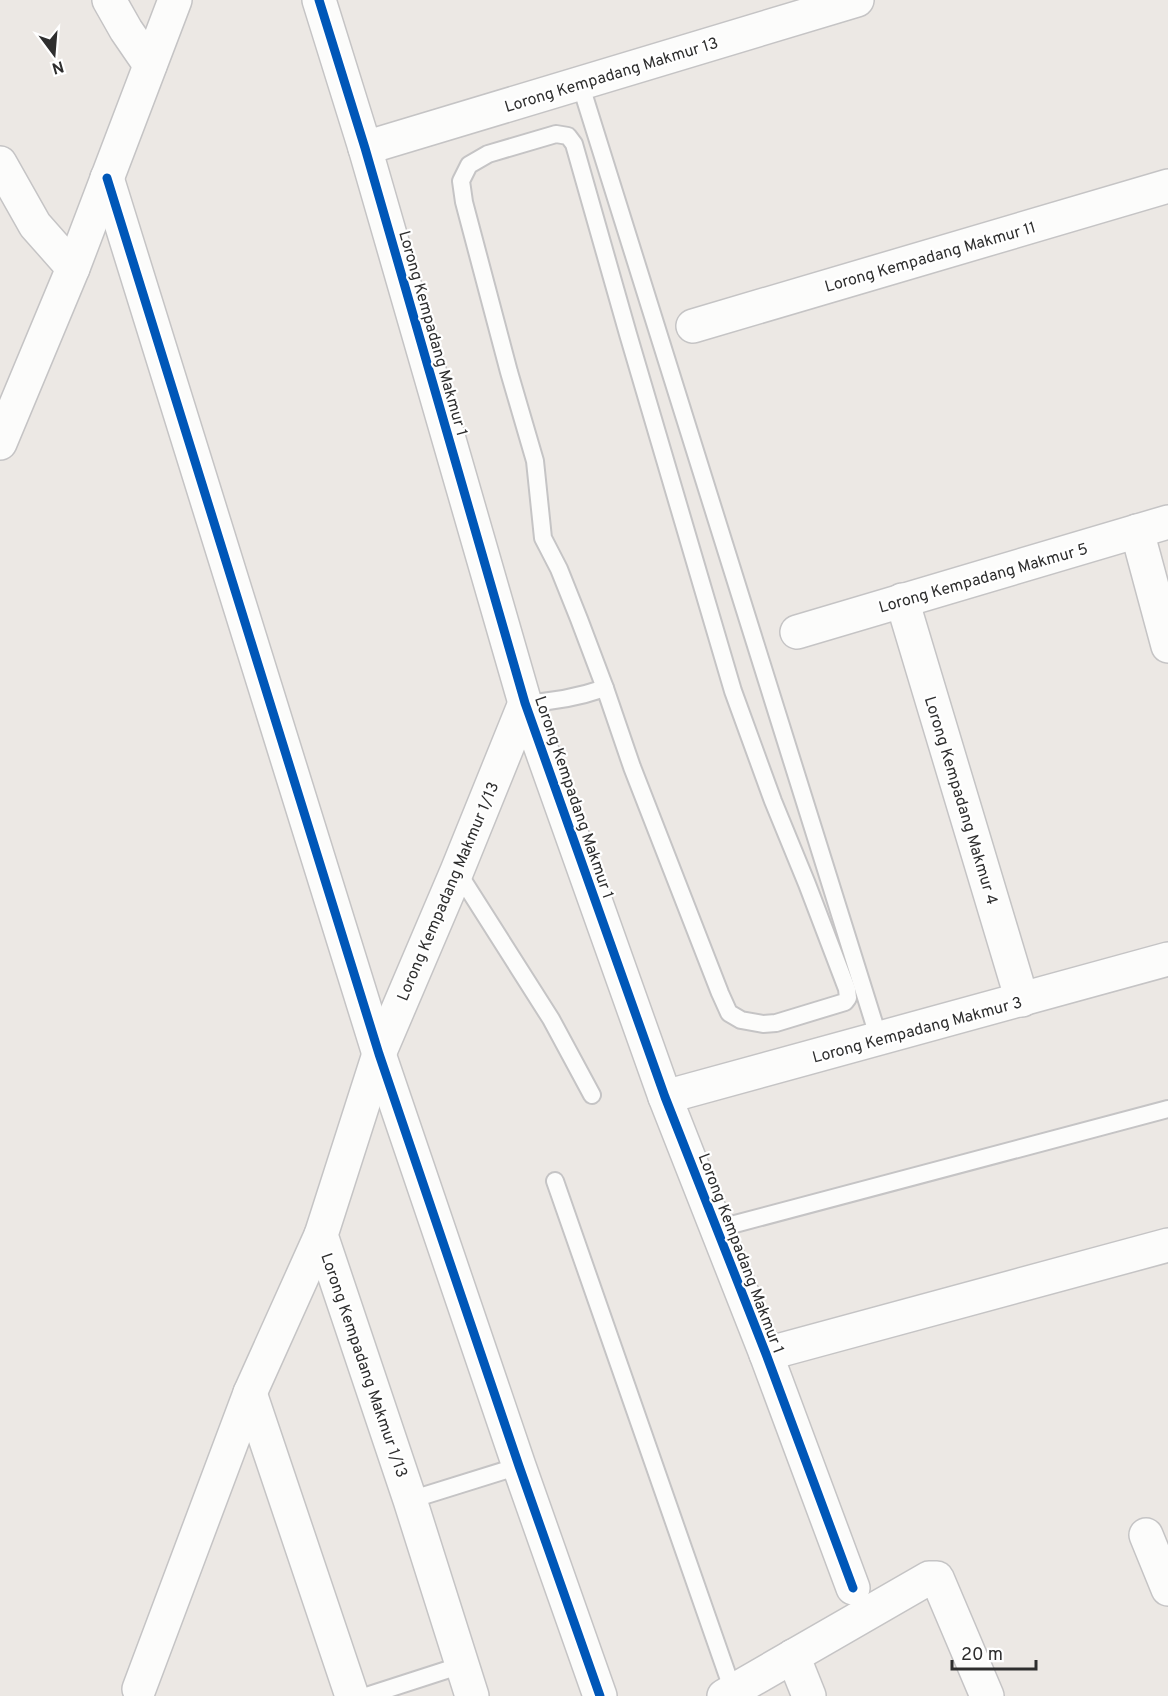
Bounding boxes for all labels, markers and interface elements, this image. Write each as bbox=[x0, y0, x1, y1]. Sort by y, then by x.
north arrow bbox=[24, 24, 84, 84]
street label: Lorong Kempadang Makmur 13 bbox=[502, 34, 721, 118]
text: N bbox=[49, 55, 66, 78]
street label: Lorong Kempadang Makmur 11 bbox=[823, 218, 1038, 298]
street label: Lorong Kempadang Makmur 1 bbox=[393, 229, 471, 439]
street label: Lorong Kempadang Makmur 5 bbox=[877, 539, 1090, 618]
street label: Lorong Kempadang Makmur 1 bbox=[529, 694, 617, 901]
street label: Lorong Kempadang Makmur 4 bbox=[919, 694, 1001, 907]
street label: Lorong Kempadang Makmur 1/13 bbox=[393, 779, 504, 1004]
street label: Lorong Kempadang Makmur 3 bbox=[810, 993, 1025, 1069]
street label: Lorong Kempadang Makmur 1 bbox=[693, 1151, 788, 1357]
street label: Lorong Kempadang Makmur 1/13 bbox=[315, 1251, 411, 1481]
scale bar bbox=[952, 1633, 1036, 1671]
text: 20 m bbox=[961, 1644, 1003, 1667]

